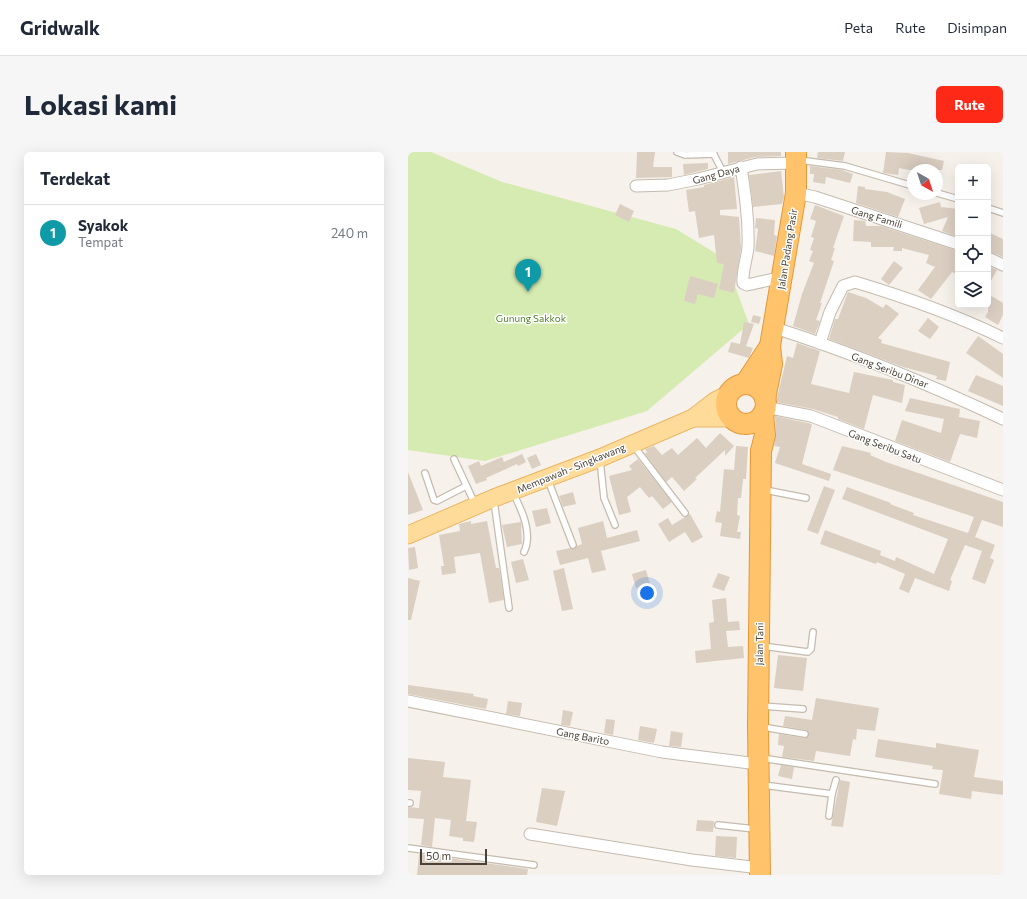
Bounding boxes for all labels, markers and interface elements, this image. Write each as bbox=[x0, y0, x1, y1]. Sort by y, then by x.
text: Gridwalk bbox=[20, 16, 100, 39]
text: Peta bbox=[844, 19, 873, 36]
text: Rute bbox=[895, 19, 925, 36]
text: Disimpan bbox=[947, 19, 1007, 36]
button: Rute bbox=[936, 86, 1003, 123]
text: Lokasi kami bbox=[24, 87, 177, 121]
street label: Gang Daya bbox=[691, 162, 741, 186]
north arrow bbox=[907, 164, 943, 200]
map controls bbox=[955, 164, 991, 308]
button: + bbox=[955, 164, 991, 200]
text: Terdekat bbox=[40, 168, 110, 189]
button: − bbox=[955, 200, 991, 236]
street label: Gang Famili bbox=[850, 204, 904, 230]
street label: Jalan Padang Pasir bbox=[775, 208, 799, 290]
text: Syakok bbox=[78, 216, 128, 234]
text: 1 bbox=[50, 225, 56, 241]
text: 240 m bbox=[331, 225, 368, 241]
text: Tempat bbox=[78, 234, 123, 250]
button: locate bbox=[955, 236, 991, 272]
pin: 1 bbox=[515, 259, 541, 292]
button: layers bbox=[955, 272, 991, 308]
park label: Gunung Sakkok bbox=[496, 312, 567, 324]
street label: Gang Seribu Dinar bbox=[850, 350, 930, 390]
street label: Gang Seribu Satu bbox=[847, 427, 923, 465]
street label: Mempawah - Singkawang bbox=[515, 441, 628, 495]
your location bbox=[637, 583, 657, 603]
street label: Jalan Tani bbox=[753, 623, 765, 665]
street label: Gang Barito bbox=[555, 725, 611, 747]
scale bar bbox=[420, 847, 487, 866]
text: 50 m bbox=[426, 849, 451, 862]

